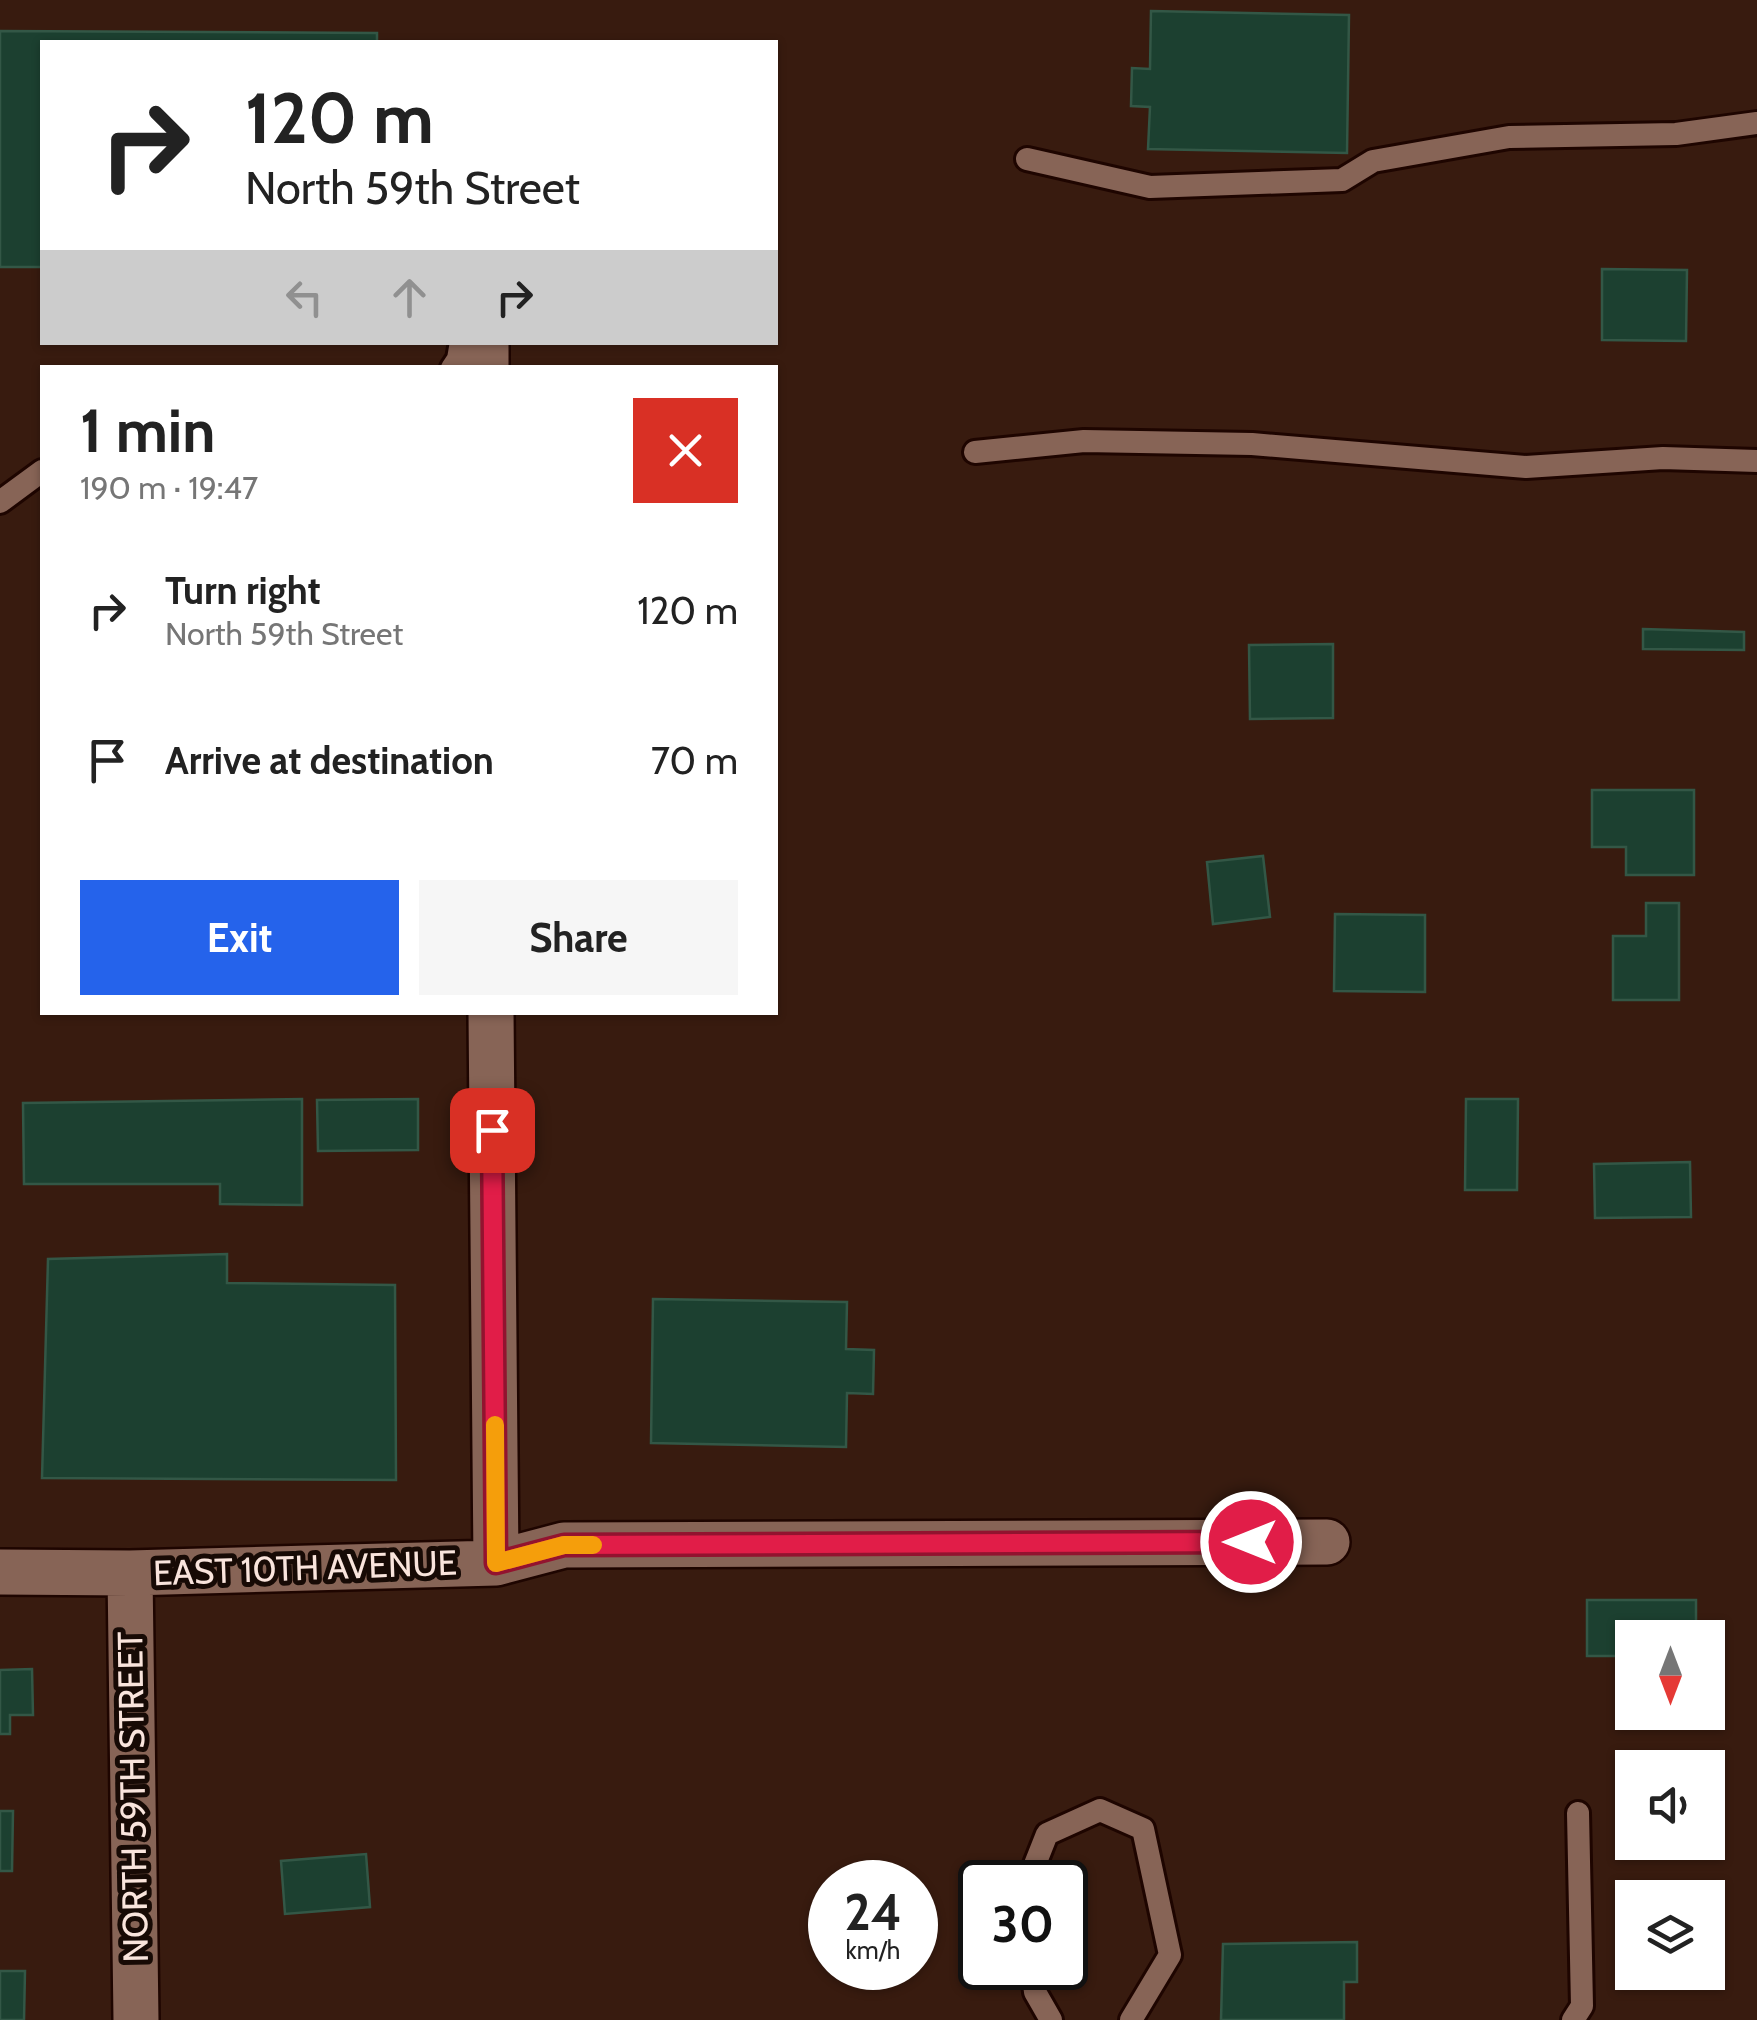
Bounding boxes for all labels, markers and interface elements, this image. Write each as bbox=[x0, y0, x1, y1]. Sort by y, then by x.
text: 120 m bbox=[245, 75, 434, 161]
icon: right bbox=[80, 80, 210, 210]
text: North 59th Street bbox=[245, 161, 580, 215]
icon: left bbox=[277, 270, 332, 325]
icon: ahead bbox=[382, 270, 437, 325]
icon: right bbox=[487, 270, 542, 325]
text: 1 min bbox=[80, 394, 215, 467]
button: close bbox=[633, 398, 738, 503]
text: 190 m · 19:47 bbox=[80, 468, 258, 507]
text: Turn right bbox=[165, 567, 321, 614]
icon: right bbox=[80, 583, 135, 638]
text: 120 m bbox=[637, 587, 738, 634]
text: North 59th Street bbox=[165, 614, 403, 653]
icon: arrive bbox=[80, 733, 135, 788]
text: Arrive at destination bbox=[165, 737, 494, 784]
text: 70 m bbox=[651, 737, 738, 784]
button: Exit bbox=[80, 880, 399, 995]
button: Share bbox=[419, 880, 738, 995]
pin bbox=[450, 1088, 535, 1173]
icon: arrive bbox=[465, 1103, 520, 1158]
position arrow bbox=[1199, 1490, 1303, 1594]
street label: EAST 10TH AVENUE bbox=[152, 1541, 458, 1594]
north arrow bbox=[1615, 1620, 1725, 1730]
map controls bbox=[1615, 1620, 1725, 1990]
street label: NORTH 59TH STREET bbox=[108, 1631, 157, 1963]
button: sound bbox=[1615, 1750, 1725, 1860]
speed limit sign: 30 bbox=[958, 1860, 1088, 1990]
button: layers bbox=[1615, 1880, 1725, 1990]
text: 24 bbox=[844, 1882, 902, 1943]
text: km/h bbox=[846, 1935, 900, 1965]

